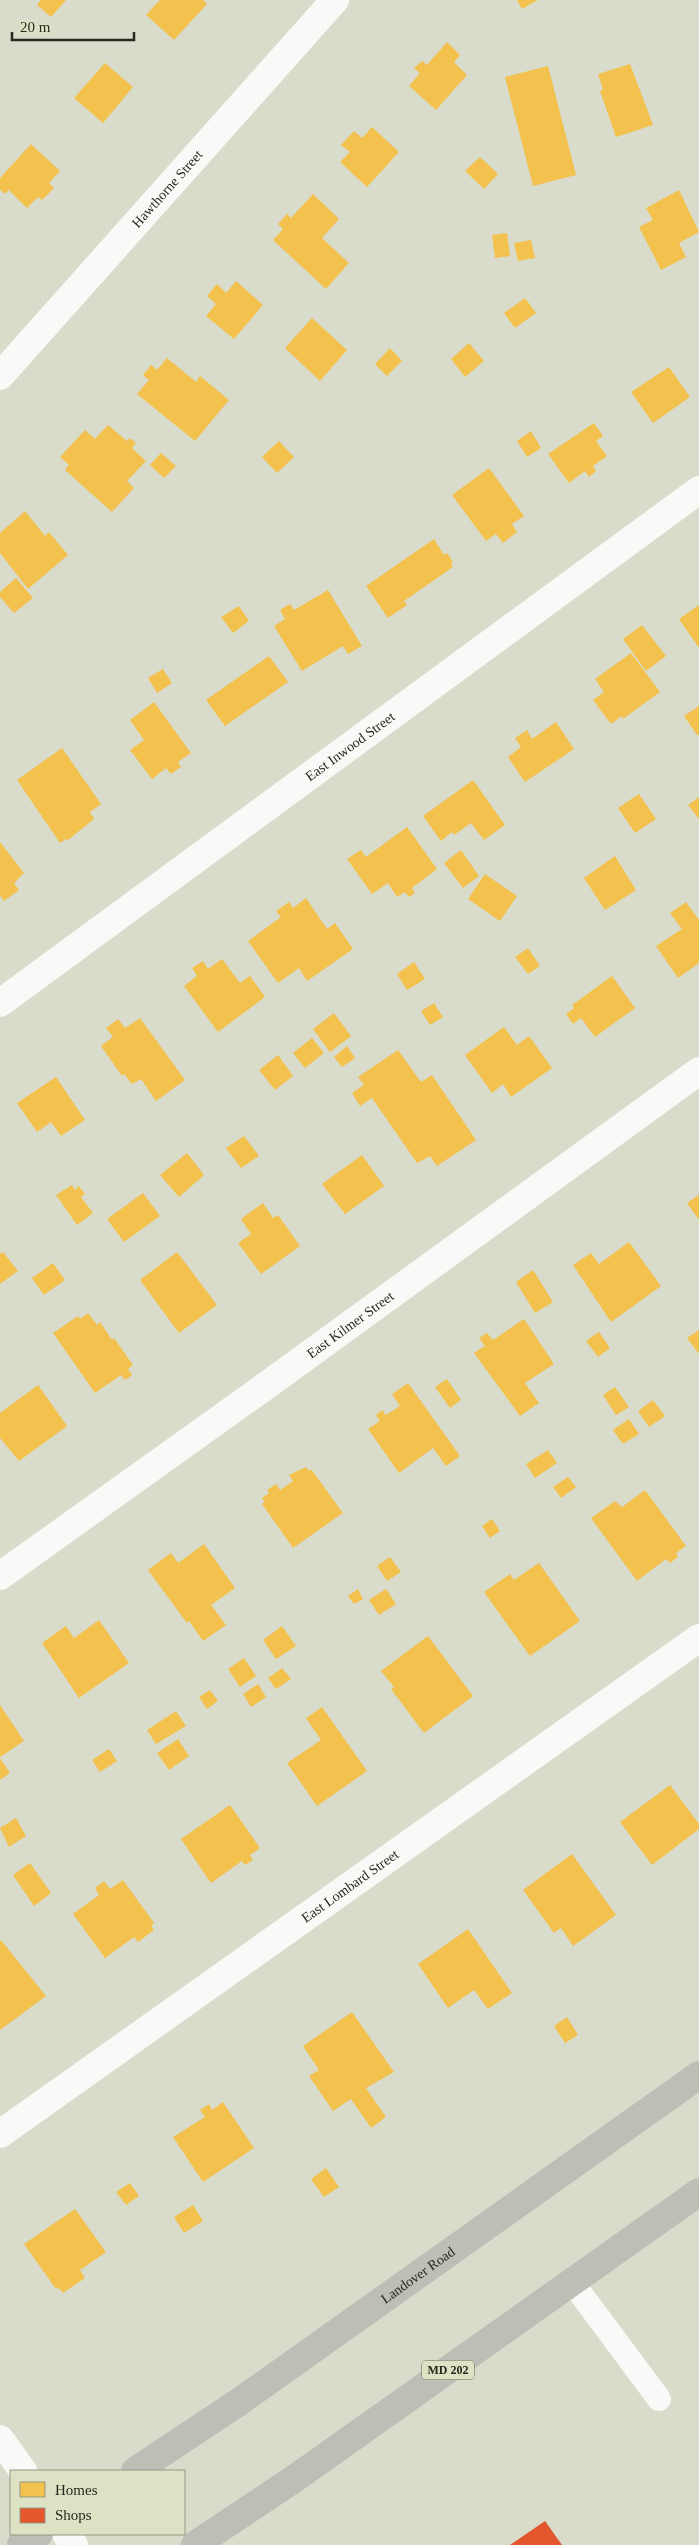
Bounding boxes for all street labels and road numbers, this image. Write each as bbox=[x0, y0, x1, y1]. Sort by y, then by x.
street label: Hawthorne Street bbox=[129, 147, 205, 230]
street label: East Inwood Street bbox=[302, 709, 397, 784]
street label: East Kilmer Street bbox=[304, 1288, 396, 1361]
street label: East Lombard Street bbox=[299, 1846, 401, 1925]
street label: Landover Road bbox=[378, 2244, 457, 2306]
road number: MD 202 bbox=[422, 2360, 474, 2380]

